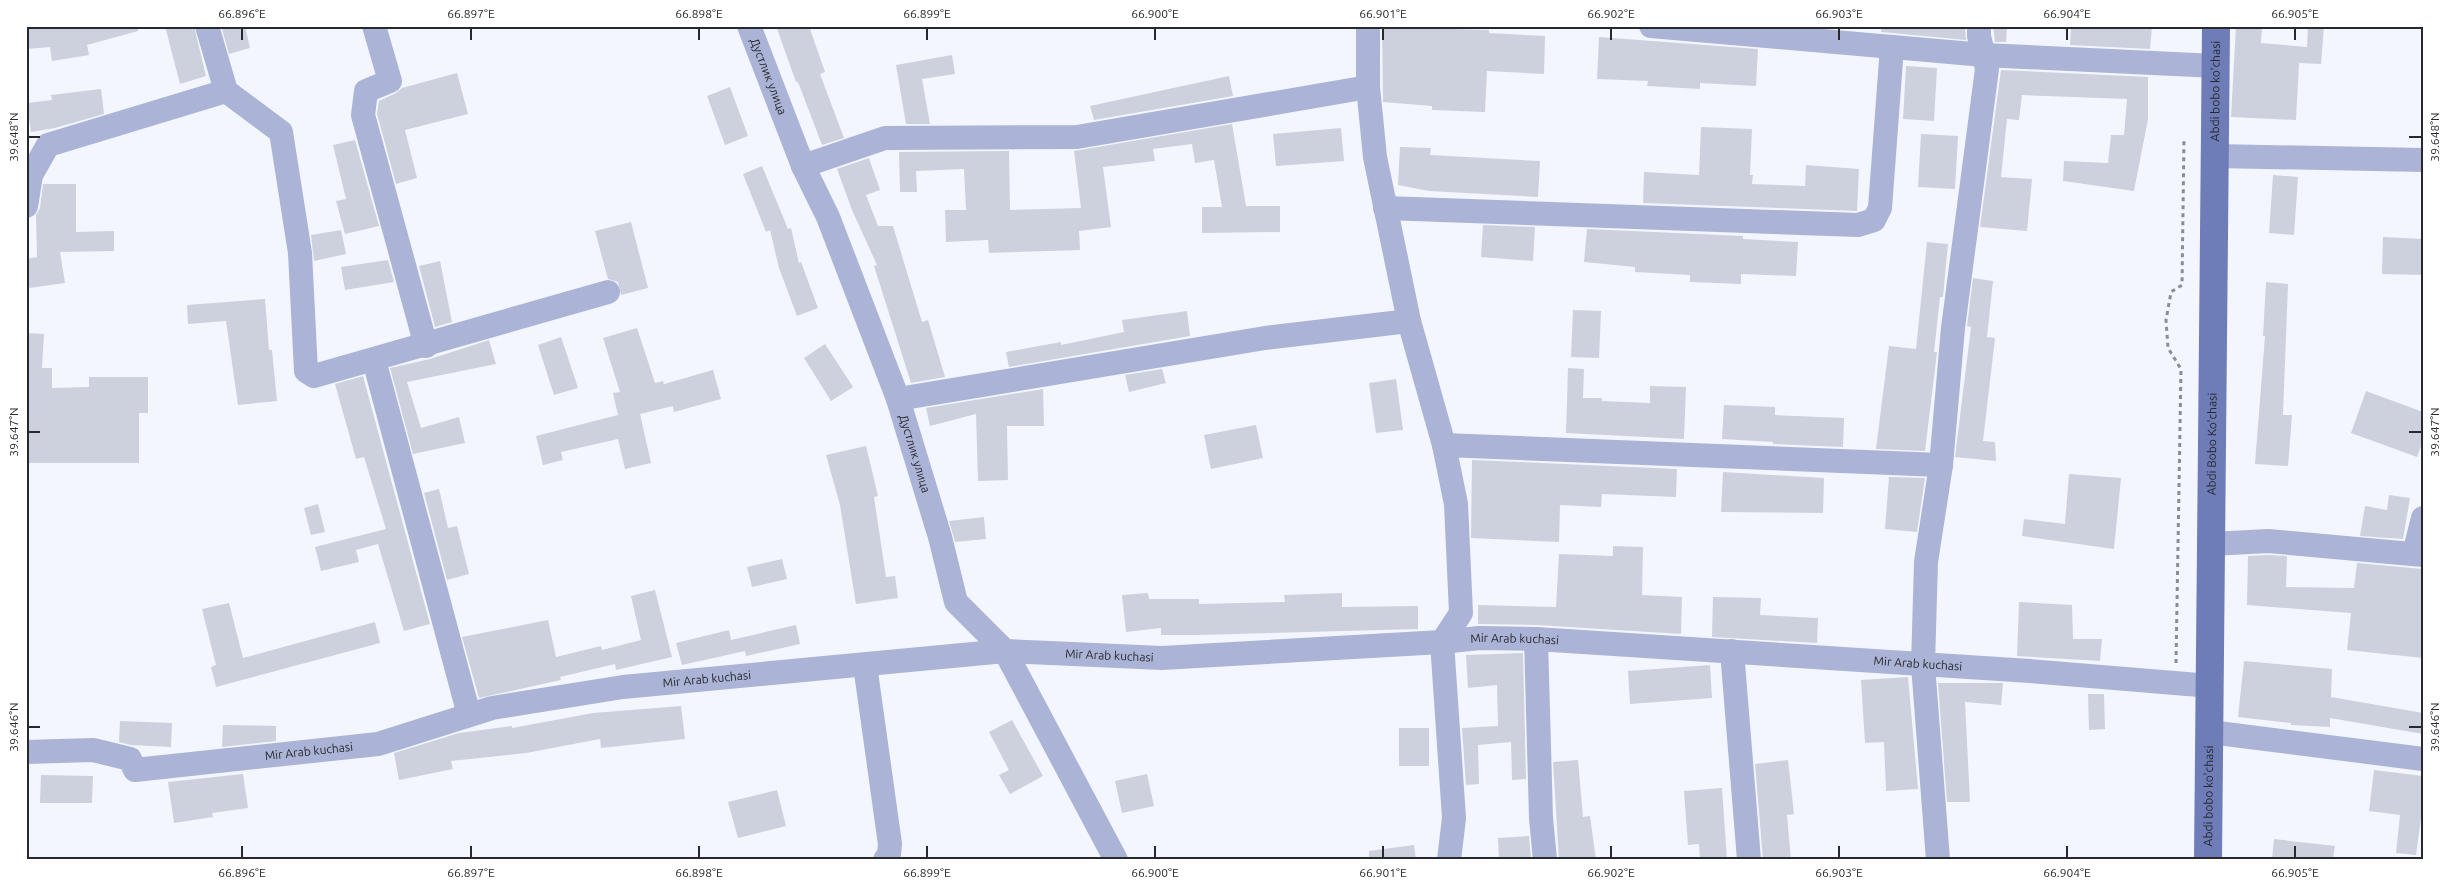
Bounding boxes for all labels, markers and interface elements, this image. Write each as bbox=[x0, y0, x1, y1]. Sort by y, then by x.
text: 66.896°E bbox=[218, 7, 266, 20]
text: 66.897°E bbox=[447, 7, 495, 20]
text: 66.898°E bbox=[675, 7, 723, 20]
text: 66.899°E bbox=[903, 7, 951, 20]
text: 66.900°E bbox=[1131, 7, 1179, 20]
text: 66.901°E bbox=[1359, 7, 1407, 20]
text: 66.902°E bbox=[1587, 7, 1635, 20]
text: 66.903°E bbox=[1815, 7, 1863, 20]
text: 66.904°E bbox=[2043, 7, 2091, 20]
text: 66.905°E bbox=[2271, 7, 2319, 20]
street label: Дустлик улица bbox=[748, 36, 790, 116]
street label: Abdi bobo ko'chasi bbox=[2208, 41, 2222, 141]
text: 39.648°N bbox=[7, 112, 20, 162]
text: 39.648°N bbox=[2428, 112, 2441, 162]
street label: Abdi Bobo Ko'chasi bbox=[2204, 393, 2218, 495]
text: 39.647°N bbox=[7, 407, 20, 457]
text: 39.647°N bbox=[2428, 407, 2441, 457]
street label: Дустлик улица bbox=[897, 413, 933, 494]
street label: Mir Arab kuchasi bbox=[1470, 631, 1559, 646]
street label: Mir Arab kuchasi bbox=[1065, 647, 1154, 664]
street label: Mir Arab kuchasi bbox=[1873, 654, 1963, 673]
street label: Mir Arab kuchasi bbox=[662, 668, 752, 689]
text: 39.646°N bbox=[7, 702, 20, 752]
text: 39.646°N bbox=[2428, 702, 2441, 752]
street label: Mir Arab kuchasi bbox=[264, 740, 354, 762]
street label: Abdi bobo ko'chasi bbox=[2201, 746, 2215, 846]
text: 66.896°E bbox=[218, 866, 266, 879]
text: 66.897°E bbox=[447, 866, 495, 879]
text: 66.898°E bbox=[675, 866, 723, 879]
text: 66.899°E bbox=[903, 866, 951, 879]
text: 66.900°E bbox=[1131, 866, 1179, 879]
text: 66.901°E bbox=[1359, 866, 1407, 879]
text: 66.902°E bbox=[1587, 866, 1635, 879]
text: 66.903°E bbox=[1815, 866, 1863, 879]
text: 66.904°E bbox=[2043, 866, 2091, 879]
text: 66.905°E bbox=[2271, 866, 2319, 879]

